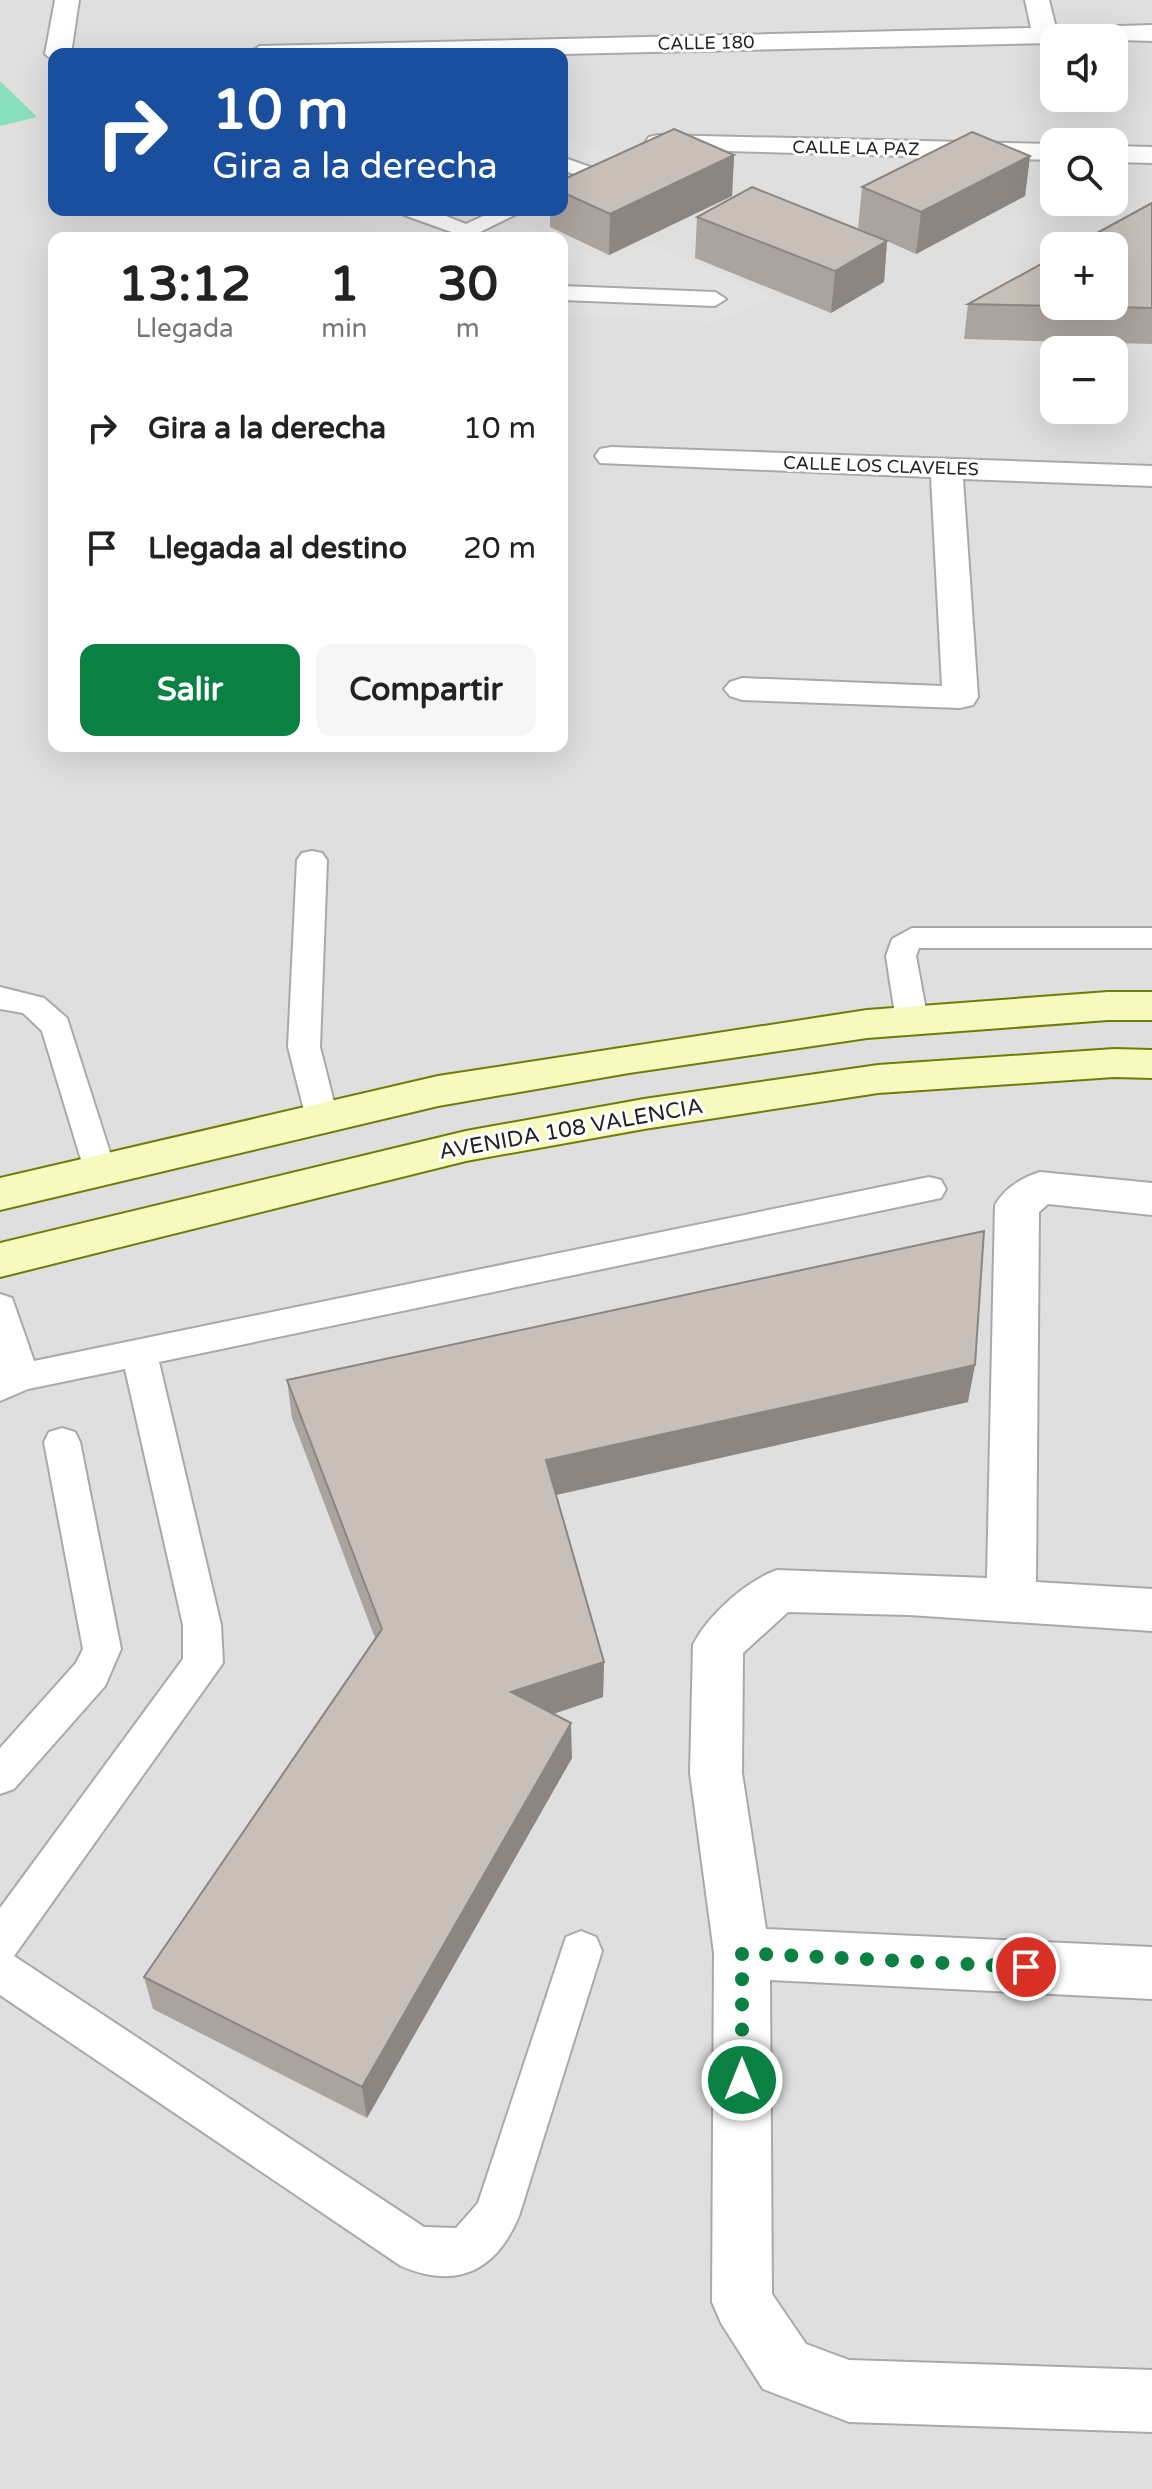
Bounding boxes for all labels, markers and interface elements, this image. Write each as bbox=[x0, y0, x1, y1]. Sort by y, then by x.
map controls bbox=[1040, 24, 1128, 424]
button: sound bbox=[1040, 24, 1128, 112]
street label: CALLE 180 bbox=[657, 31, 755, 55]
text: 10 m bbox=[212, 77, 348, 144]
icon: right bbox=[80, 80, 184, 184]
button: search bbox=[1040, 128, 1128, 216]
street label: CALLE LA PAZ bbox=[792, 136, 920, 160]
text: Gira a la derecha bbox=[212, 145, 498, 188]
button: + bbox=[1040, 232, 1128, 320]
text: 13:12 bbox=[118, 256, 251, 314]
text: 1 bbox=[329, 256, 359, 314]
text: 30 bbox=[438, 256, 498, 314]
text: Llegada bbox=[136, 313, 234, 344]
text: min bbox=[321, 313, 367, 344]
text: m bbox=[456, 313, 480, 344]
button: − bbox=[1040, 336, 1128, 424]
icon: right bbox=[80, 406, 124, 450]
text: Gira a la derecha bbox=[148, 410, 386, 447]
text: 10 m bbox=[463, 410, 536, 447]
street label: CALLE LOS CLAVELES bbox=[783, 452, 979, 480]
icon: arrive bbox=[80, 526, 124, 570]
text: Llegada al destino bbox=[148, 530, 407, 567]
text: 20 m bbox=[463, 530, 536, 567]
button: Salir bbox=[80, 644, 300, 736]
button: Compartir bbox=[316, 644, 536, 736]
street label: AVENIDA 108 VALENCIA bbox=[437, 1093, 705, 1165]
pin bbox=[992, 1933, 1060, 2001]
icon: arrive bbox=[1004, 1945, 1048, 1989]
position arrow bbox=[700, 2038, 784, 2122]

